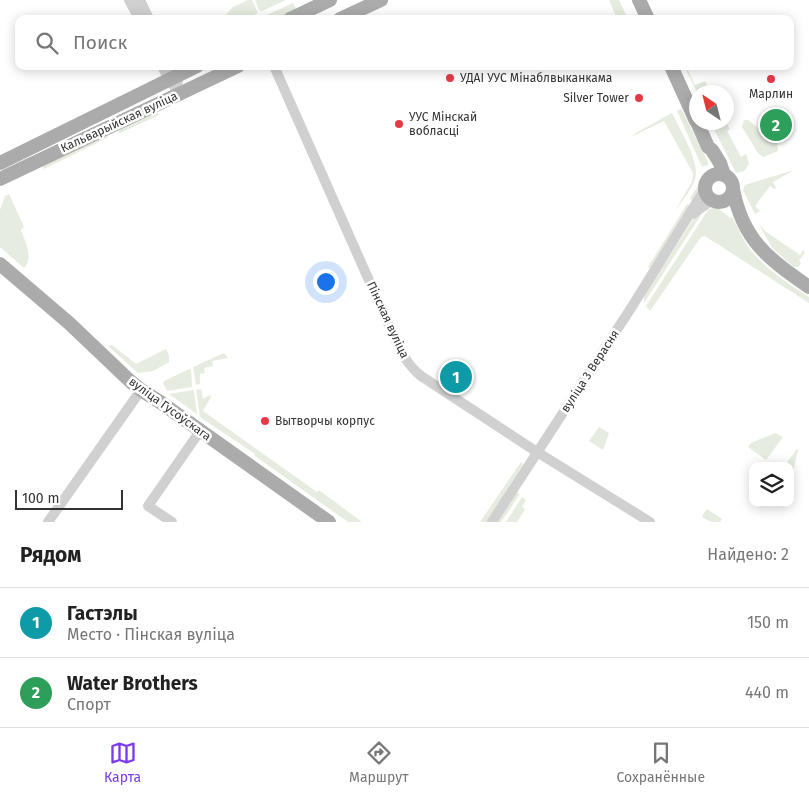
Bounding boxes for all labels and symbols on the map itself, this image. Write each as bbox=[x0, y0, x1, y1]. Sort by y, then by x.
place label: УДАІ УУС Мінаблвыканкама bbox=[460, 71, 612, 85]
marker: УДАІ УУС Мінаблвыканкама bbox=[444, 72, 456, 84]
marker: Марлин bbox=[765, 73, 777, 85]
north arrow bbox=[689, 85, 734, 130]
place label: Марлин bbox=[749, 87, 793, 101]
street label: Кальварыйская вуліца bbox=[58, 89, 180, 155]
place label: Silver Tower bbox=[563, 91, 629, 105]
marker: Silver Tower bbox=[633, 92, 645, 104]
pin: 2 bbox=[760, 106, 792, 144]
place label: УУС Мінскай вобласці bbox=[409, 110, 477, 138]
marker: УУС Мінскай вобласці bbox=[393, 118, 405, 130]
your location bbox=[313, 269, 339, 295]
street label: Пінская вуліца bbox=[364, 279, 412, 361]
street label: вуліца 3 Верасня bbox=[558, 327, 622, 415]
pin: 1 bbox=[440, 358, 472, 396]
street label: вуліца Гусоўскага bbox=[126, 374, 214, 444]
place label: Вытворчы корпус bbox=[275, 414, 375, 428]
marker: Вытворчы корпус bbox=[259, 415, 271, 427]
scale bar bbox=[15, 487, 122, 510]

